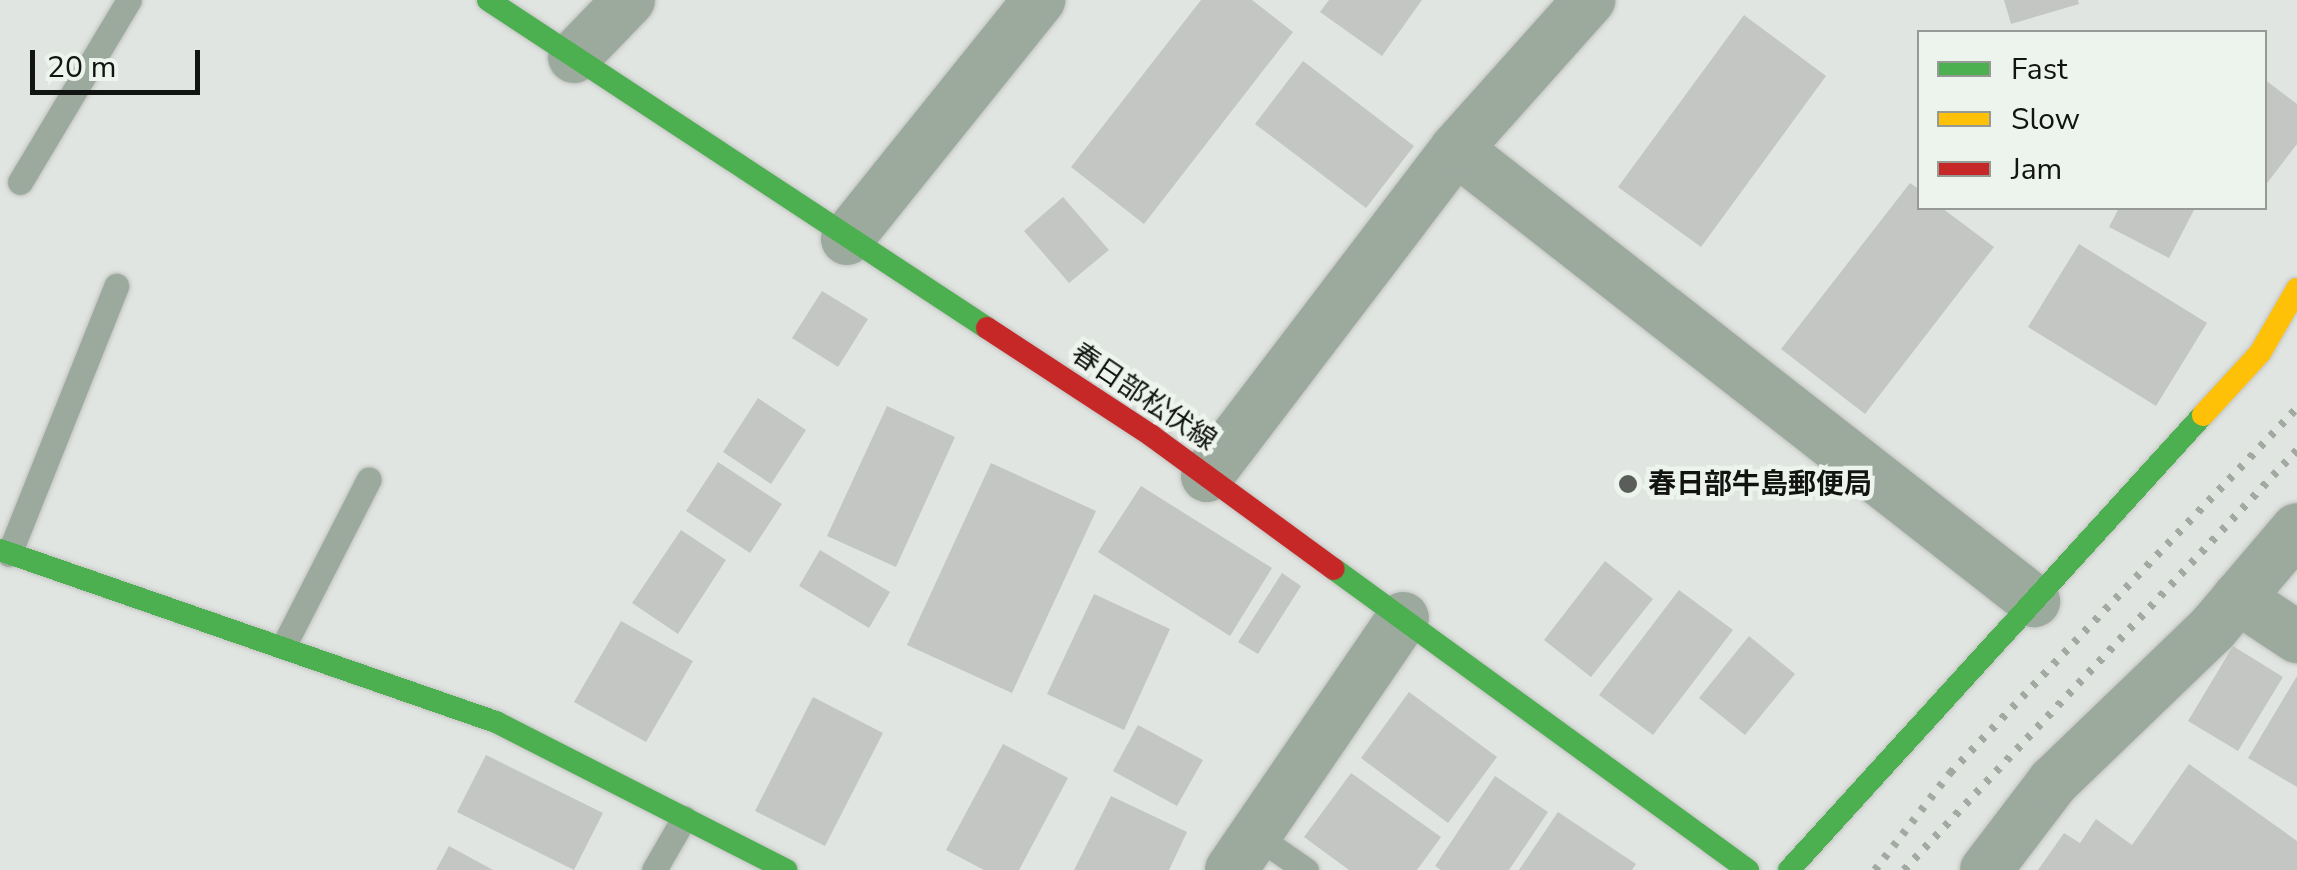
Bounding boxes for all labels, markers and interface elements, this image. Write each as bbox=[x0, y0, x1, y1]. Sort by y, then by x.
scale bar bbox=[35, 30, 205, 92]
legend bbox=[1917, 30, 2267, 210]
text: 20 m bbox=[47, 47, 116, 88]
text: Fast bbox=[2011, 49, 2068, 90]
text: Slow bbox=[2011, 99, 2080, 140]
text: Jam bbox=[2011, 149, 2062, 190]
street label: 春日部松伏線 bbox=[1065, 336, 1223, 458]
place label: 春日部牛島郵便局 bbox=[1648, 467, 1872, 501]
marker: 春日部牛島郵便局 bbox=[1617, 473, 1639, 495]

